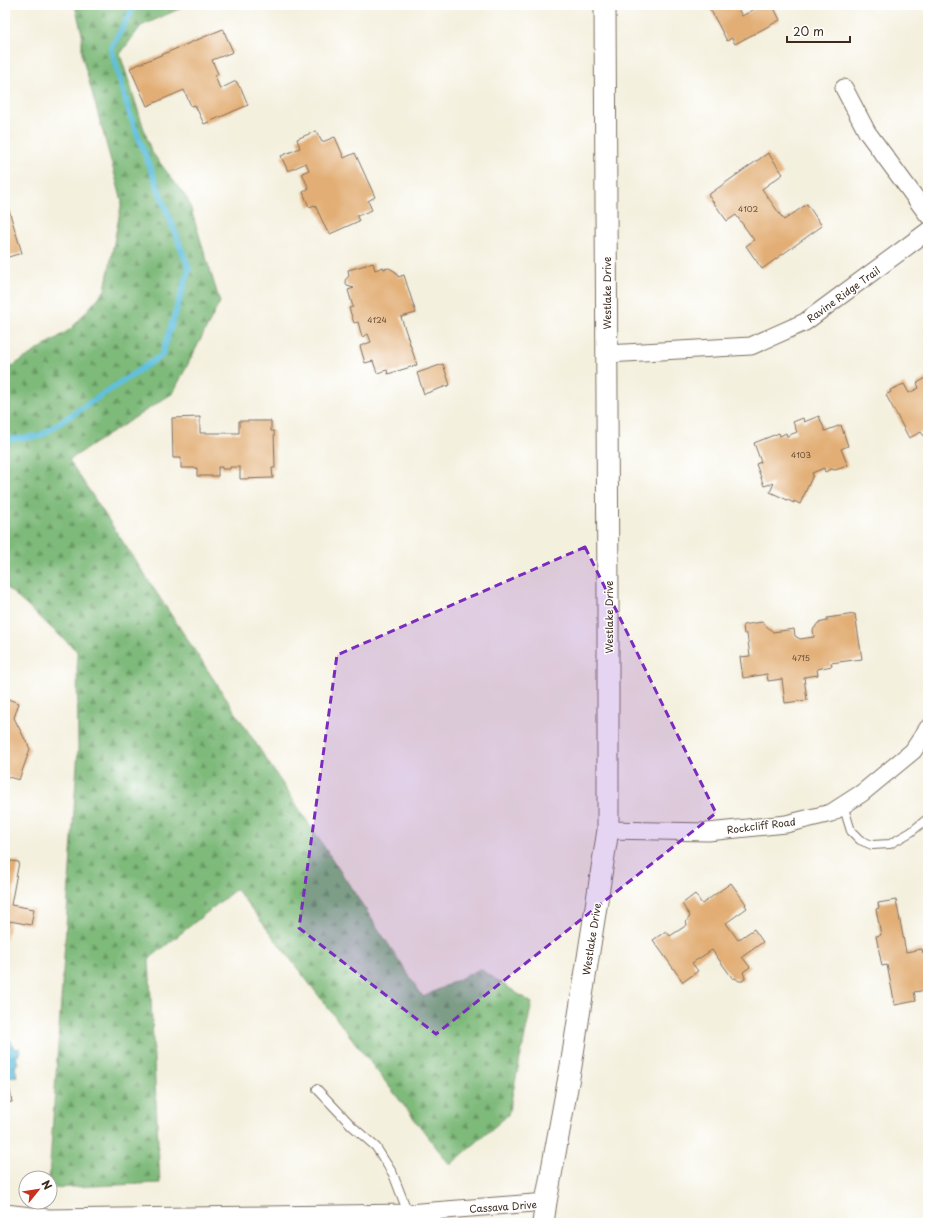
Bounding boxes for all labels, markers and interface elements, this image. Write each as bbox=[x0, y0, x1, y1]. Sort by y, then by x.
scale bar bbox=[787, 18, 850, 44]
text: 20 m bbox=[793, 22, 824, 40]
house number: 4102 bbox=[738, 203, 758, 215]
street label: Westlake Drive bbox=[599, 257, 614, 329]
street label: Ravine Ridge Trail bbox=[803, 262, 883, 326]
house number: 4124 bbox=[367, 314, 387, 326]
house number: 4103 bbox=[791, 449, 811, 461]
street label: Westlake Drive bbox=[601, 581, 616, 653]
house number: 4715 bbox=[792, 652, 810, 664]
street label: Rockcliff Road bbox=[726, 813, 796, 837]
street label: Westlake Drive bbox=[578, 902, 604, 976]
north arrow bbox=[18, 1170, 58, 1210]
text: N bbox=[38, 1177, 57, 1193]
street label: Cassava Drive bbox=[469, 1196, 538, 1216]

